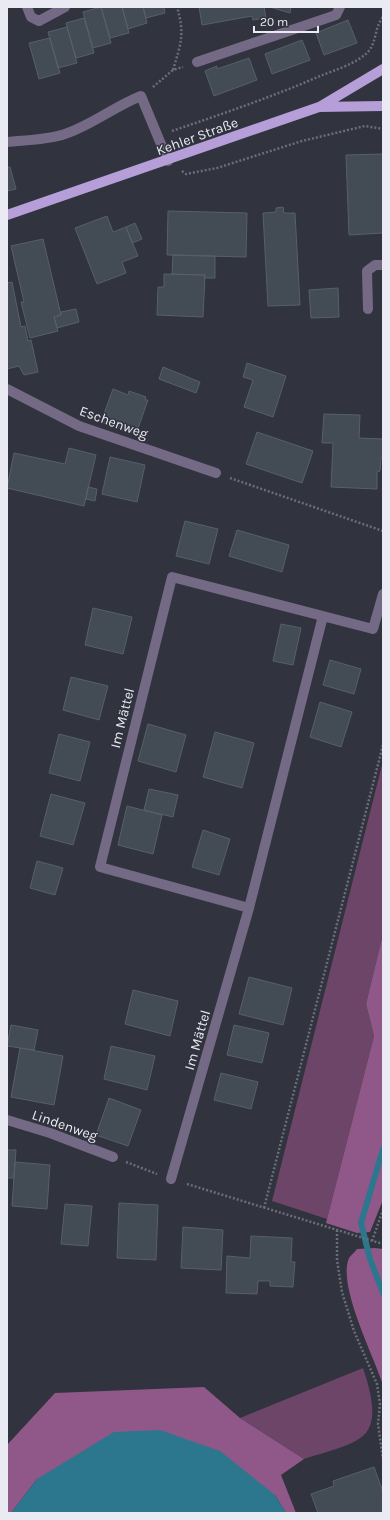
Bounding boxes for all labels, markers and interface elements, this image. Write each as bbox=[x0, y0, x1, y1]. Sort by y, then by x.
scale bar bbox=[254, 8, 318, 34]
text: 20 m bbox=[260, 15, 288, 29]
street label: Kehler Straße bbox=[154, 114, 240, 159]
street label: Eschenweg bbox=[77, 402, 151, 443]
street label: Im Mättel bbox=[107, 686, 138, 750]
street label: Im Mättel bbox=[181, 1008, 214, 1072]
street label: Lindenweg bbox=[30, 1106, 100, 1145]

